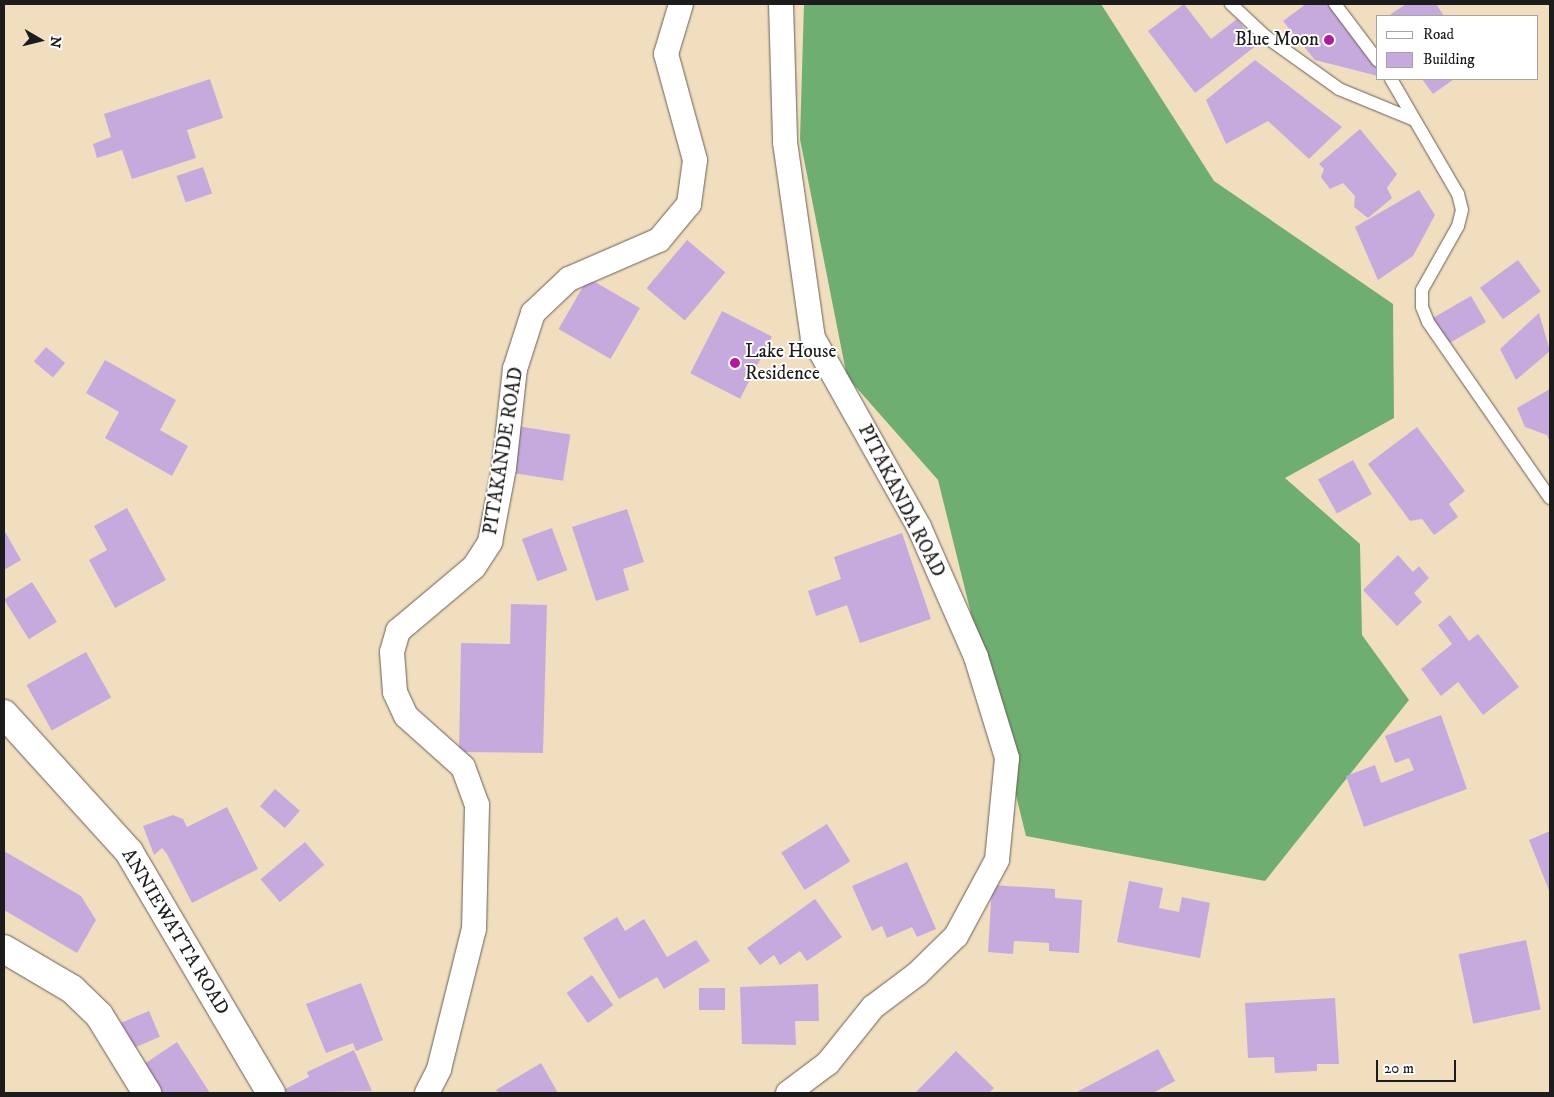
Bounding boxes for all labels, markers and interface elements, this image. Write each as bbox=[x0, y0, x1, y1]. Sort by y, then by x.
north arrow bbox=[15, 15, 65, 65]
legend bbox=[1376, 15, 1539, 80]
text: Road bbox=[1423, 25, 1454, 44]
place label: Blue Moon bbox=[1235, 29, 1319, 51]
marker: Blue Moon bbox=[1323, 34, 1335, 46]
text: N bbox=[45, 35, 65, 49]
text: Building bbox=[1423, 50, 1475, 69]
place label: Lake House Residence bbox=[745, 341, 836, 385]
marker: Lake House Residence bbox=[729, 357, 741, 369]
street label: PITAKANDE ROAD bbox=[479, 366, 529, 536]
street label: PITAKANDA ROAD bbox=[853, 421, 949, 581]
street label: ANNIEWATTA ROAD bbox=[116, 845, 234, 1019]
scale bar bbox=[1379, 1050, 1459, 1082]
text: 20 m bbox=[1384, 1059, 1414, 1078]

